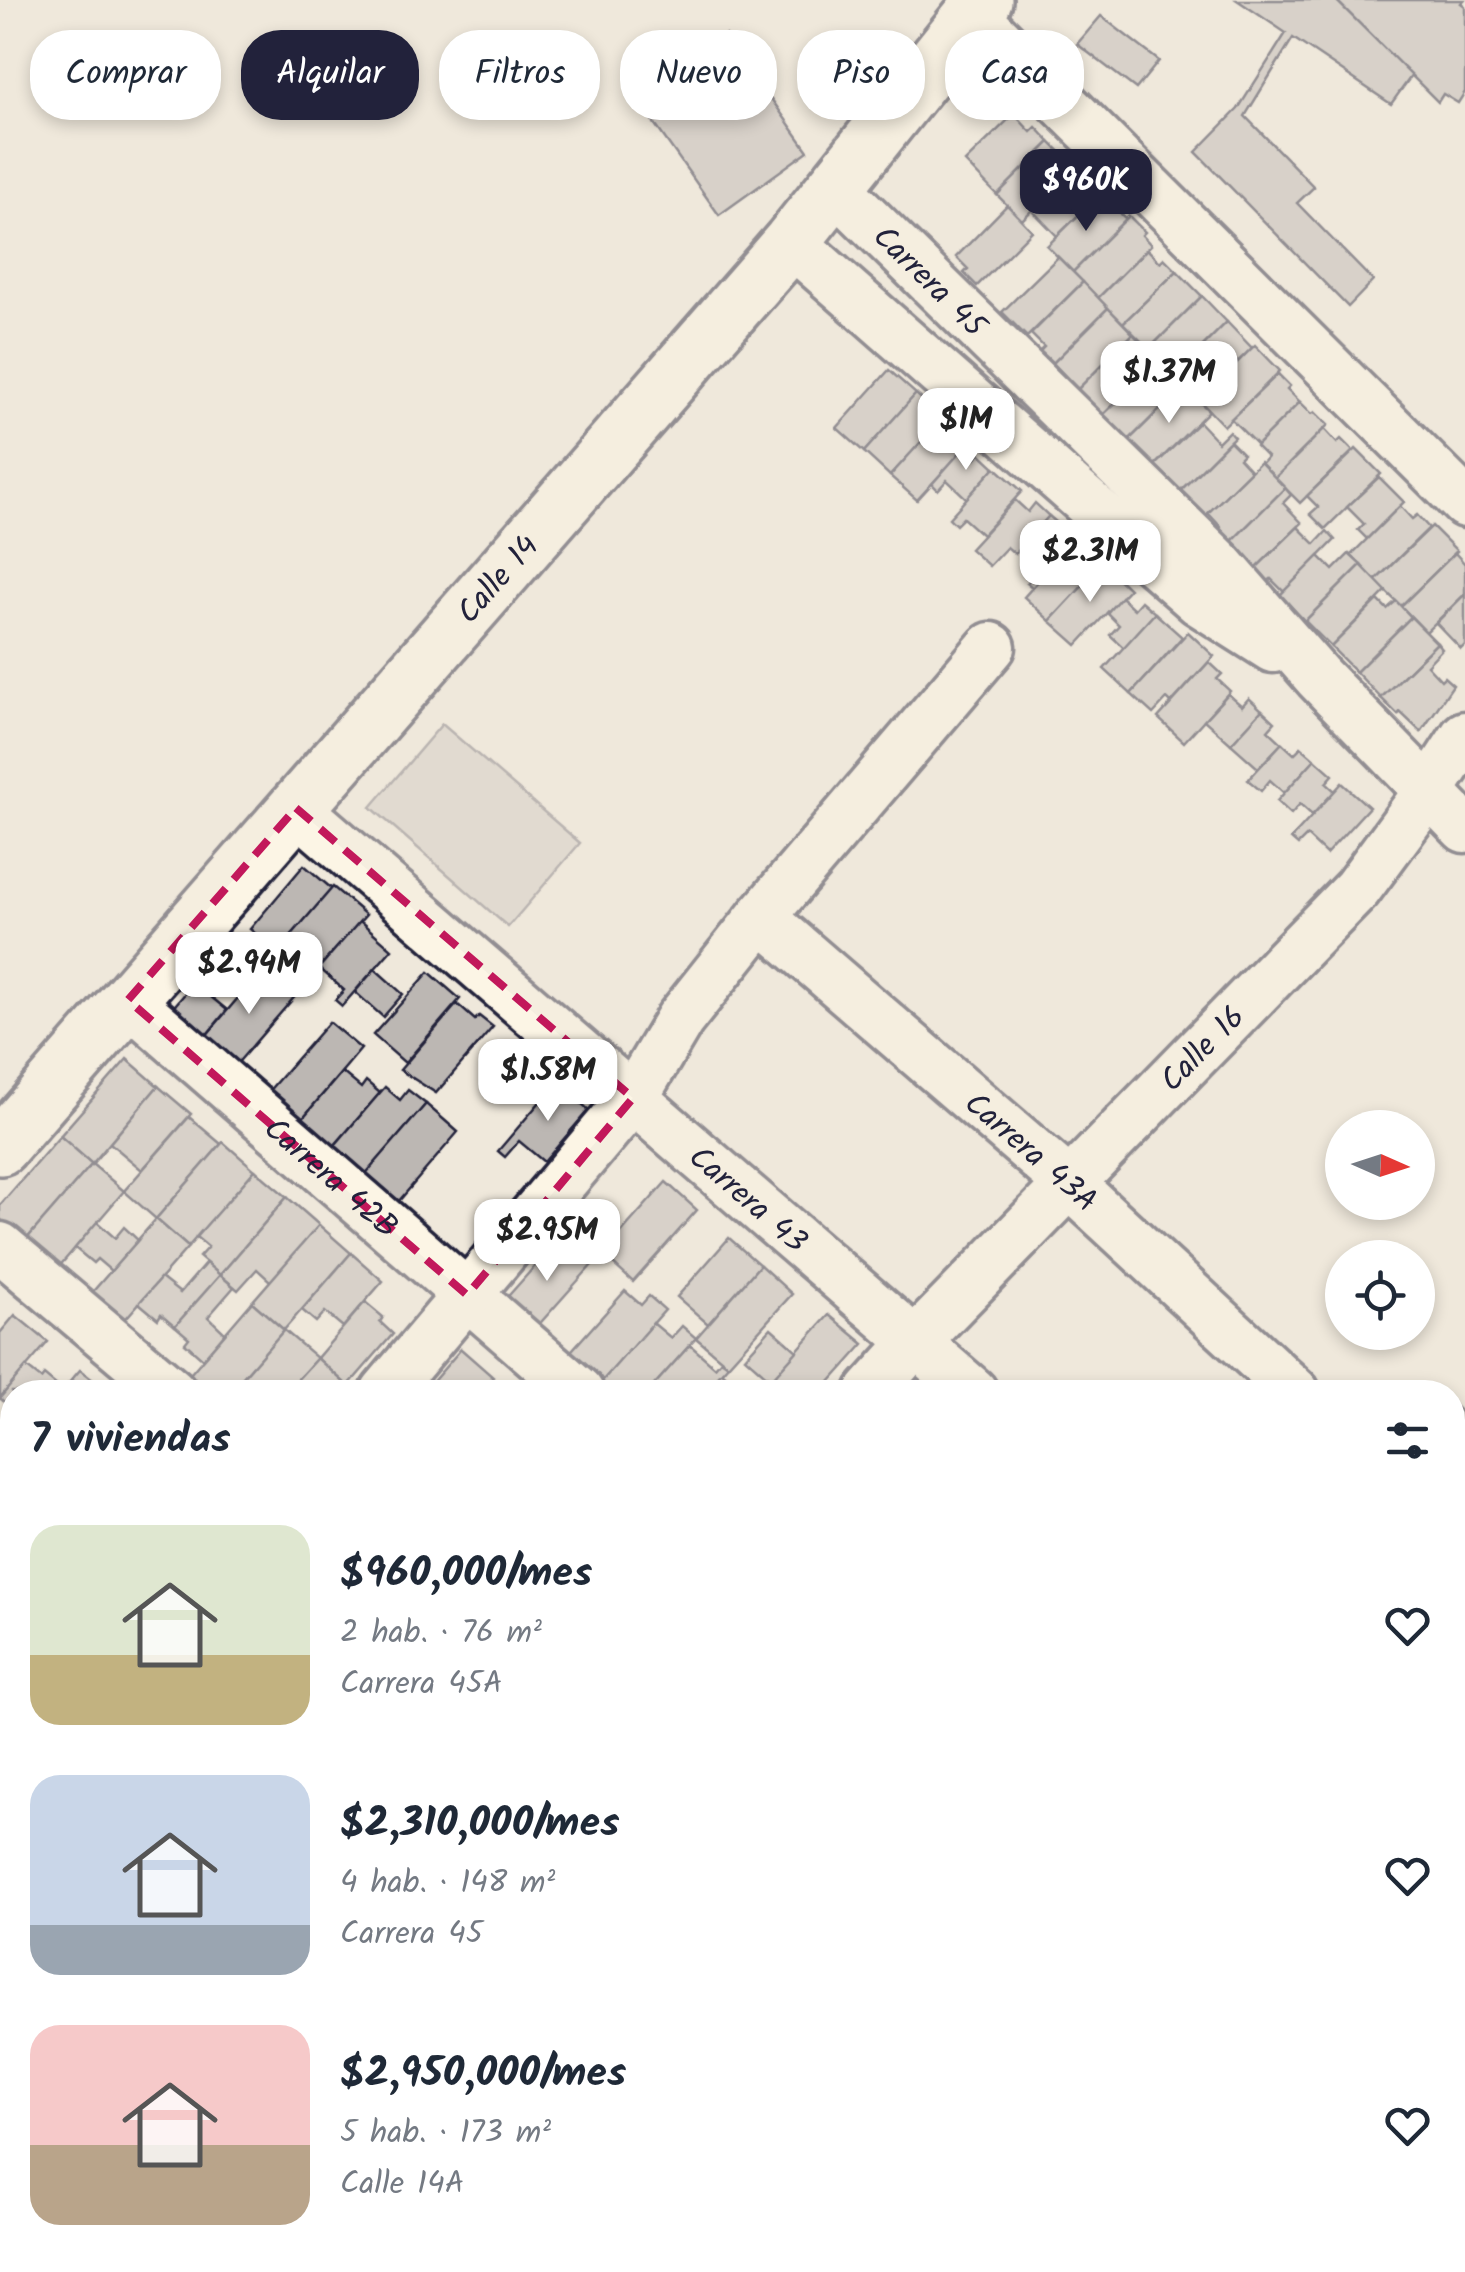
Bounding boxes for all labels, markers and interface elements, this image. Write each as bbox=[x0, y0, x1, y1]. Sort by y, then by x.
chip: Comprar bbox=[30, 30, 221, 120]
chip: Alquilar bbox=[241, 30, 419, 120]
chip: Filtros bbox=[439, 30, 600, 120]
chip: Nuevo bbox=[620, 30, 777, 120]
chip: Piso bbox=[797, 30, 925, 120]
chip: Casa bbox=[945, 30, 1084, 120]
pin: $960K bbox=[1016, 149, 1156, 234]
text: $960K bbox=[1042, 156, 1130, 207]
street label: Carrera 45 bbox=[860, 214, 999, 352]
pin: $1.37M bbox=[1088, 341, 1250, 426]
text: $1.37M bbox=[1123, 348, 1216, 399]
pin: $1M bbox=[918, 388, 1014, 473]
text: $1M bbox=[940, 395, 992, 446]
pin: $2.31M bbox=[1009, 520, 1171, 605]
street label: Calle 14 bbox=[445, 524, 552, 636]
text: $2.31M bbox=[1042, 527, 1138, 578]
pin: $2.94M bbox=[168, 932, 330, 1017]
text: $2.94M bbox=[197, 939, 301, 990]
street label: Calle 16 bbox=[1149, 994, 1259, 1105]
pin: $1.58M bbox=[467, 1039, 629, 1124]
text: $1.58M bbox=[500, 1046, 596, 1097]
street label: Carrera 43A bbox=[952, 1080, 1109, 1226]
street label: Carrera 42B bbox=[251, 1106, 409, 1252]
north arrow bbox=[1325, 1110, 1435, 1220]
map controls bbox=[1325, 1110, 1435, 1350]
street label: Carrera 43 bbox=[676, 1134, 818, 1267]
pin: $2.95M bbox=[466, 1199, 628, 1284]
text: $2.95M bbox=[496, 1206, 598, 1257]
button: locate bbox=[1325, 1240, 1435, 1350]
text: 7 viviendas bbox=[30, 1407, 231, 1474]
icon: filters bbox=[1380, 1413, 1435, 1468]
text: $960,000/mes bbox=[340, 1541, 592, 1608]
icon: home bbox=[110, 1565, 230, 1685]
icon: heart bbox=[1380, 1598, 1435, 1653]
text: 2 hab. · 76 m² bbox=[340, 1608, 542, 1659]
text: Carrera 45A bbox=[340, 1659, 502, 1710]
text: $2,310,000/mes bbox=[340, 1791, 620, 1858]
icon: home bbox=[110, 1815, 230, 1935]
icon: heart bbox=[1380, 1848, 1435, 1903]
text: 4 hab. · 148 m² bbox=[340, 1858, 555, 1909]
text: Carrera 45 bbox=[340, 1909, 483, 1960]
text: $2,950,000/mes bbox=[340, 2041, 626, 2108]
icon: home bbox=[110, 2065, 230, 2185]
icon: heart bbox=[1380, 2098, 1435, 2153]
text: 5 hab. · 173 m² bbox=[340, 2108, 551, 2159]
text: Calle 14A bbox=[340, 2159, 464, 2210]

